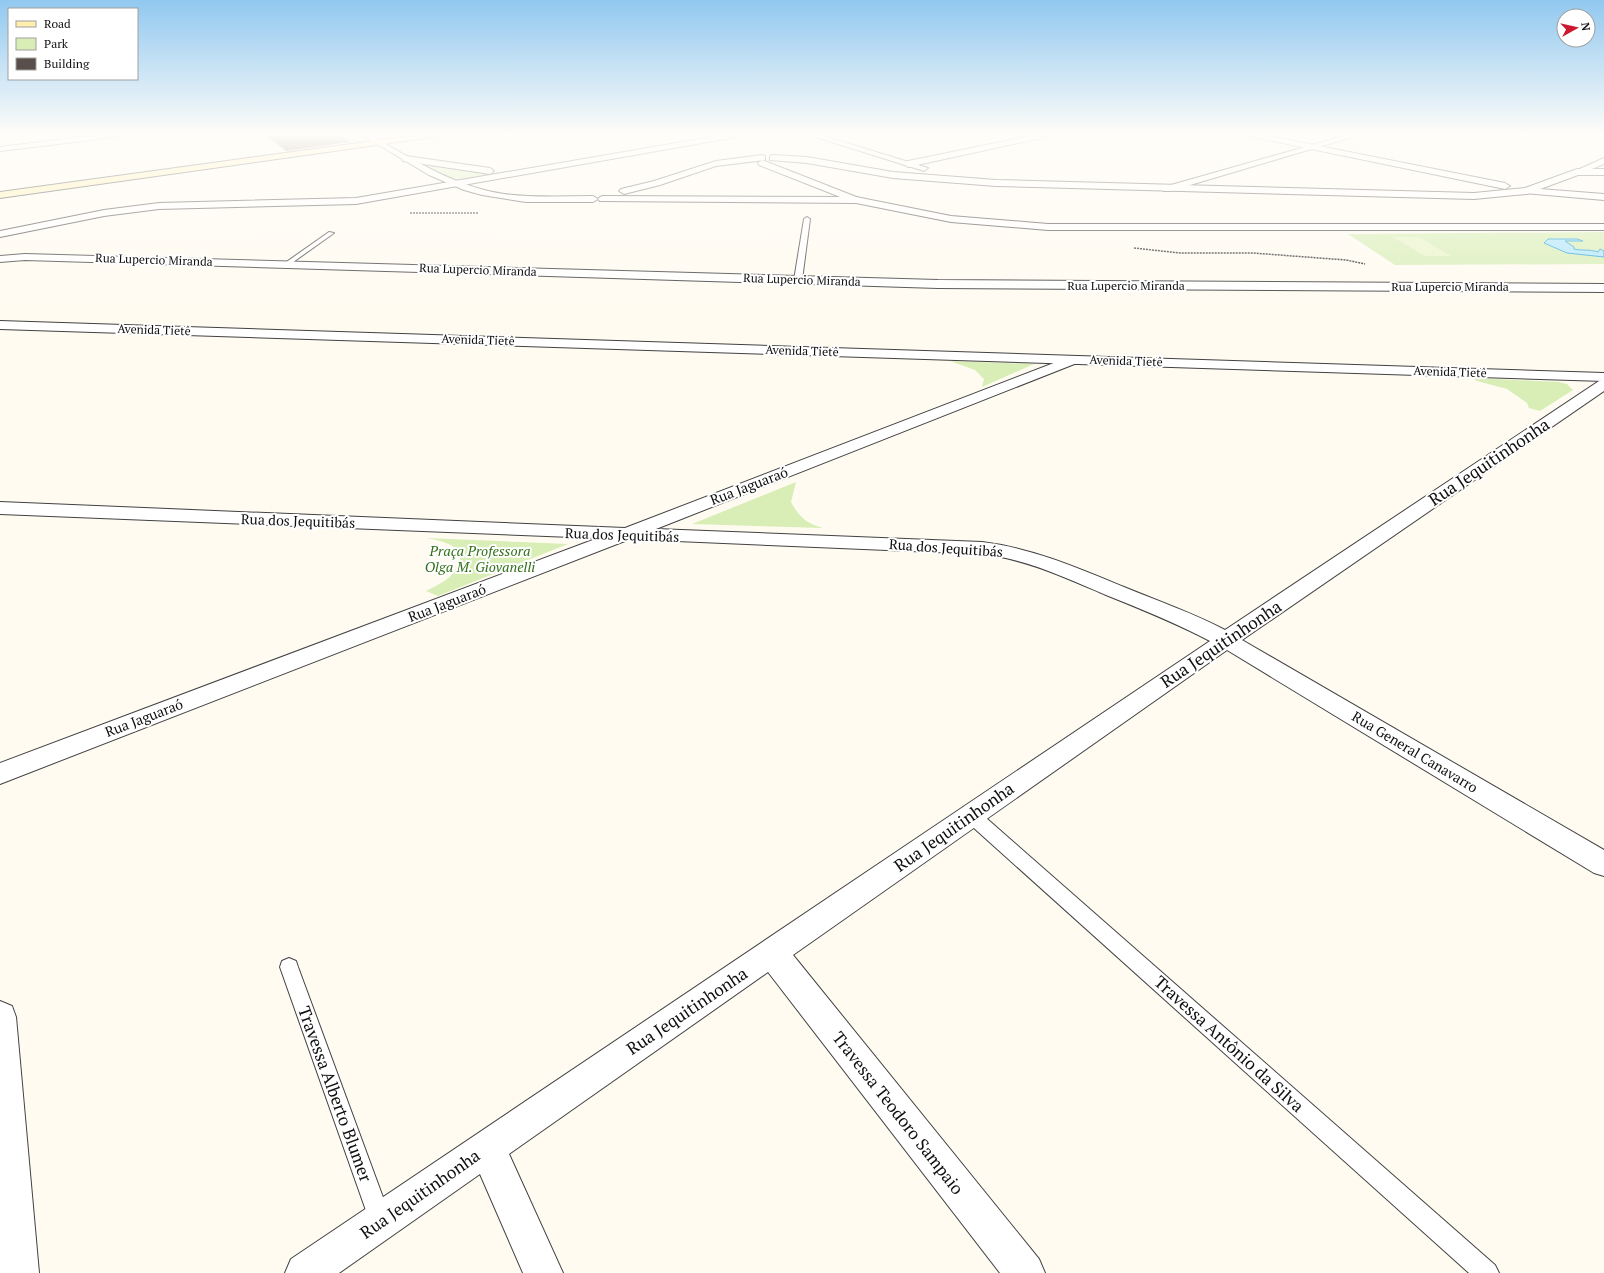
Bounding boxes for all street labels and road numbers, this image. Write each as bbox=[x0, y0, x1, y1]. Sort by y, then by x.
street label: Rua Lupercio Miranda bbox=[95, 250, 213, 269]
street label: Rua Lupercio Miranda bbox=[419, 260, 537, 279]
street label: Rua Lupercio Miranda bbox=[743, 270, 861, 289]
street label: Rua Lupercio Miranda bbox=[1067, 278, 1185, 293]
street label: Rua Lupercio Miranda bbox=[1391, 279, 1509, 294]
street label: Avenida Tietê bbox=[117, 321, 191, 338]
street label: Avenida Tietê bbox=[441, 331, 515, 348]
street label: Avenida Tietê bbox=[765, 342, 839, 359]
street label: Avenida Tietê bbox=[1089, 352, 1163, 369]
street label: Avenida Tietê bbox=[1413, 363, 1487, 380]
street label: Rua Jequitinhonha bbox=[1424, 412, 1554, 511]
street label: Rua Jaguaraó bbox=[707, 462, 791, 509]
street label: Rua dos Jequitibás bbox=[241, 509, 355, 532]
street label: Rua dos Jequitibás bbox=[565, 523, 679, 546]
street label: Rua dos Jequitibás bbox=[888, 534, 1004, 561]
street label: Rua Jaguaraó bbox=[405, 579, 489, 626]
street label: Rua Jequitinhonha bbox=[1156, 594, 1286, 693]
street label: Rua Jaguaraó bbox=[102, 694, 186, 741]
street label: Rua General Canavarro bbox=[1349, 706, 1482, 797]
street label: Rua Jequitinhonha bbox=[889, 776, 1019, 877]
street label: Rua Jequitinhonha bbox=[622, 961, 752, 1060]
street label: Travessa Antônio da Silva bbox=[1150, 970, 1309, 1117]
street label: Travessa Alberto Blumer bbox=[293, 1003, 378, 1185]
street label: Travessa Teodoro Sampaio bbox=[828, 1026, 969, 1199]
street label: Rua Jequitinhonha bbox=[355, 1143, 485, 1244]

